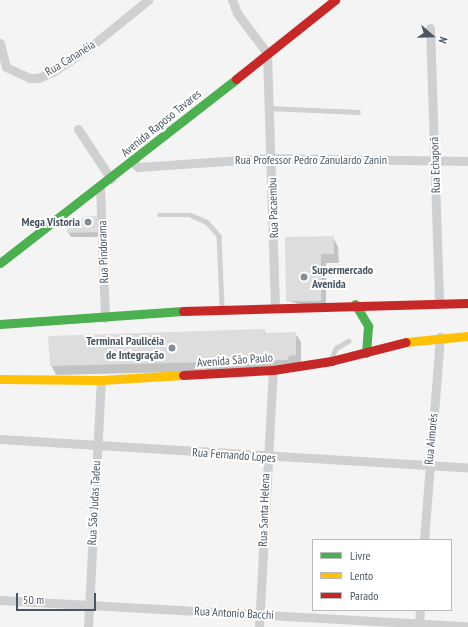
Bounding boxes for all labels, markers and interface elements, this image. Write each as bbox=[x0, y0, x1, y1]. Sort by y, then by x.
north arrow bbox=[412, 16, 452, 56]
text: N bbox=[436, 35, 451, 45]
street label: Rua Cananéia bbox=[42, 37, 98, 79]
street label: Avenida Raposo Tavares bbox=[118, 86, 204, 160]
street label: Rua Echaporã bbox=[427, 137, 443, 193]
street label: Rua Professor Pedro Zanulardo Zanin bbox=[235, 153, 387, 167]
street label: Rua Pacaembu bbox=[265, 178, 281, 238]
place label: Mega Vistoria bbox=[21, 215, 80, 229]
marker: Mega Vistoria bbox=[83, 217, 93, 227]
street label: Rua Pindorama bbox=[95, 220, 111, 284]
place label: Supermercado Avenida bbox=[312, 263, 373, 291]
marker: Supermercado Avenida bbox=[299, 272, 309, 282]
place label: Terminal Paulicéia de Integração bbox=[86, 334, 164, 362]
marker: Terminal Paulicéia de Integração bbox=[167, 343, 177, 353]
street label: Avenida São Paulo bbox=[197, 350, 273, 370]
street label: Rua Aimorés bbox=[422, 413, 440, 465]
street label: Rua Fernando Lopes bbox=[192, 445, 276, 465]
street label: Rua São Judas Tadeu bbox=[85, 460, 103, 546]
street label: Rua Santa Helena bbox=[256, 473, 272, 547]
legend bbox=[312, 539, 452, 611]
text: Livre bbox=[350, 548, 370, 563]
text: Lento bbox=[350, 568, 373, 583]
scale bar bbox=[18, 585, 98, 611]
text: Parado bbox=[350, 588, 378, 603]
text: 50 m bbox=[23, 592, 44, 607]
street label: Rua Antonio Bacchi bbox=[194, 604, 274, 622]

